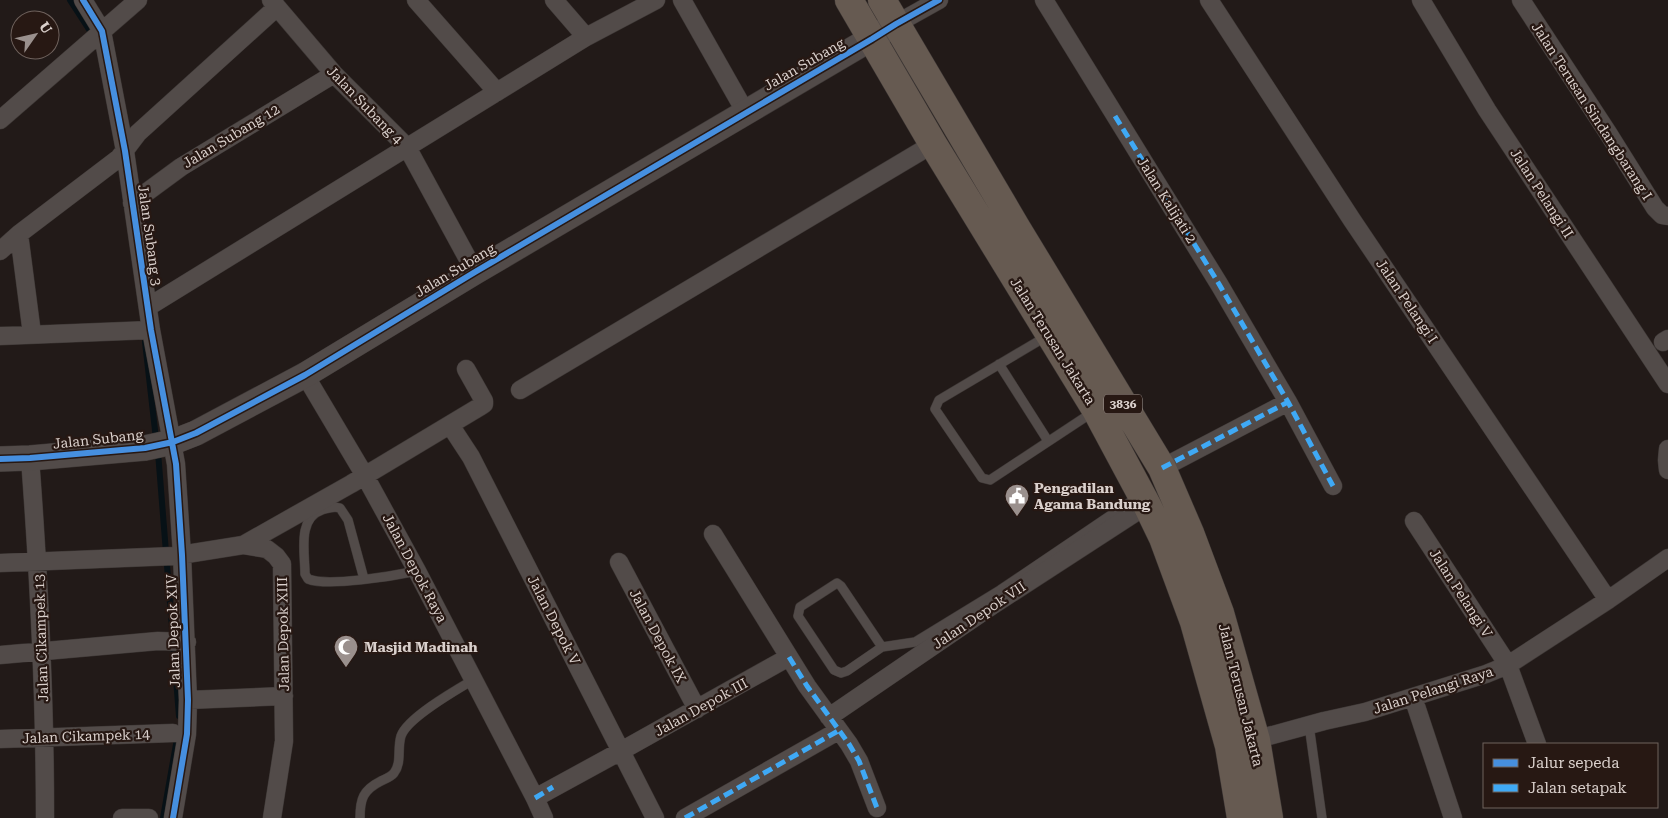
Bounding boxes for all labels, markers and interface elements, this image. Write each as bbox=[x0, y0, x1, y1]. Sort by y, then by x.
north arrow bbox=[10, 10, 60, 60]
text: U bbox=[36, 19, 56, 37]
street label: Jalan Terusan Sindangbarang I bbox=[1529, 19, 1655, 203]
street label: Jalan Subang bbox=[761, 34, 847, 94]
street label: Jalan Subang 4 bbox=[324, 63, 406, 147]
street label: Jalan Subang 12 bbox=[180, 101, 282, 171]
street label: Jalan Pelangi II bbox=[1507, 145, 1577, 241]
street label: Jalan Kalijati 2 bbox=[1134, 154, 1200, 246]
street label: Jalan Subang 3 bbox=[135, 183, 165, 287]
street label: Jalan Subang bbox=[412, 240, 498, 300]
street label: Jalan Pelangi I bbox=[1373, 256, 1441, 346]
street label: Jalan Terusan Jakarta bbox=[1007, 274, 1099, 408]
road number: 3836 bbox=[1104, 394, 1142, 414]
street label: Jalan Subang bbox=[52, 426, 144, 452]
place label: Pengadilan Agama Bandung bbox=[1034, 480, 1151, 512]
public building icon: Pengadilan Agama Bandung bbox=[1004, 483, 1030, 517]
street label: Jalan Depok Raya bbox=[380, 511, 451, 625]
street label: Jalan Pelangi V bbox=[1426, 546, 1496, 641]
street label: Jalan Depok V bbox=[525, 573, 584, 668]
street label: Jalan Cikampek 13 bbox=[31, 574, 51, 702]
street label: Jalan Depok XIV bbox=[163, 574, 183, 688]
street label: Jalan Depok XIII bbox=[274, 577, 292, 691]
street label: Jalan Depok VII bbox=[929, 578, 1029, 652]
street label: Jalan Depok IX bbox=[627, 586, 689, 686]
street label: Jalan Terusan Jakarta bbox=[1215, 622, 1267, 769]
mosque icon: Masjid Madinah bbox=[333, 634, 359, 668]
place label: Masjid Madinah bbox=[364, 639, 478, 655]
street label: Jalan Pelangi Raya bbox=[1371, 663, 1495, 717]
street label: Jalan Depok III bbox=[652, 675, 750, 739]
street label: Jalan Cikampek 14 bbox=[22, 726, 150, 746]
legend bbox=[1483, 743, 1658, 808]
text: Jalur sepeda bbox=[1528, 754, 1619, 772]
text: Jalan setapak bbox=[1528, 779, 1627, 797]

